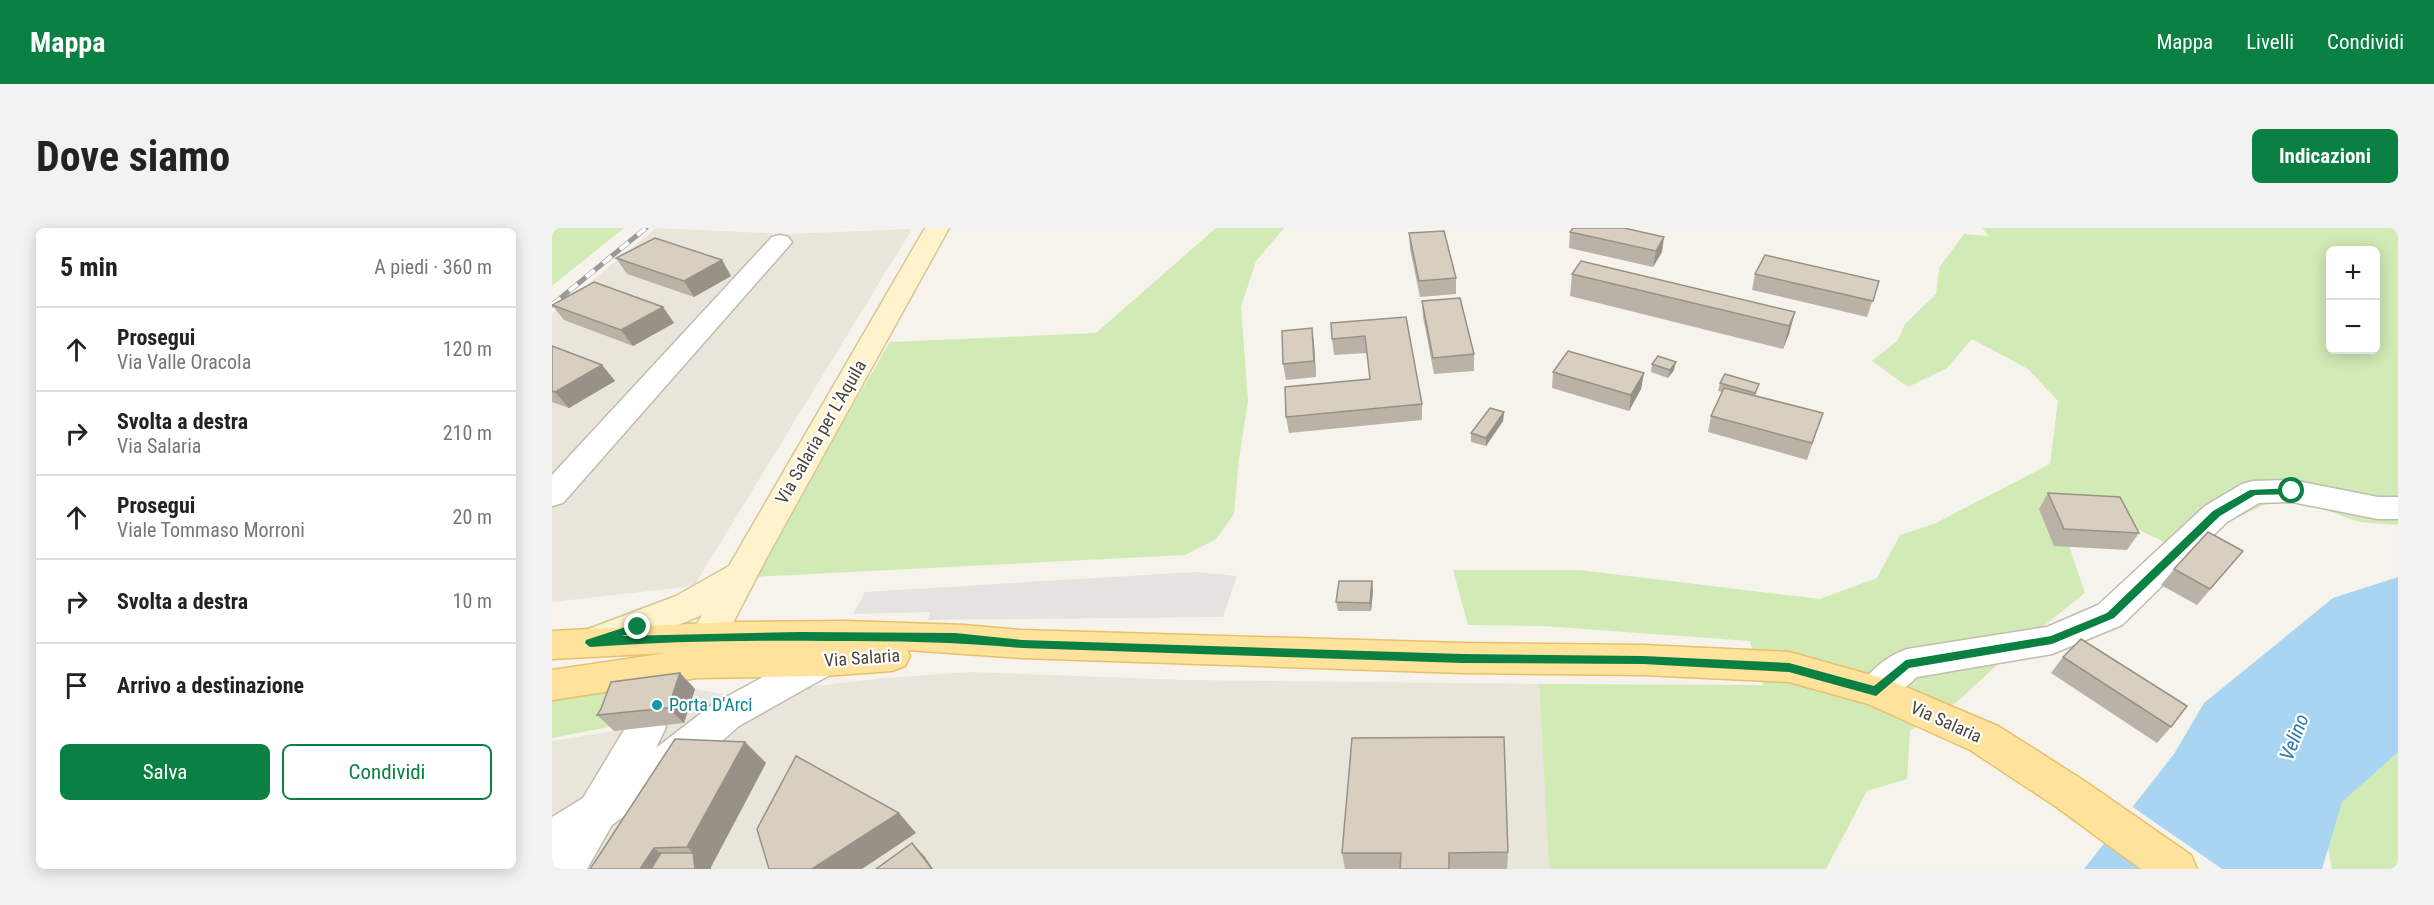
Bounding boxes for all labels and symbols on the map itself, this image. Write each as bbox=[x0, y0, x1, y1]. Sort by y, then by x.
street label: Via Salaria per L'Aquila bbox=[771, 356, 870, 507]
route start bbox=[2278, 477, 2304, 503]
route end bbox=[624, 613, 650, 639]
street label: Via Salaria bbox=[823, 644, 901, 671]
place label: Porta D'Arci bbox=[669, 694, 752, 715]
street label: Via Salaria bbox=[1907, 697, 1985, 747]
marker: Porta D'Arci bbox=[650, 698, 664, 712]
water label: Velino bbox=[2274, 710, 2314, 764]

